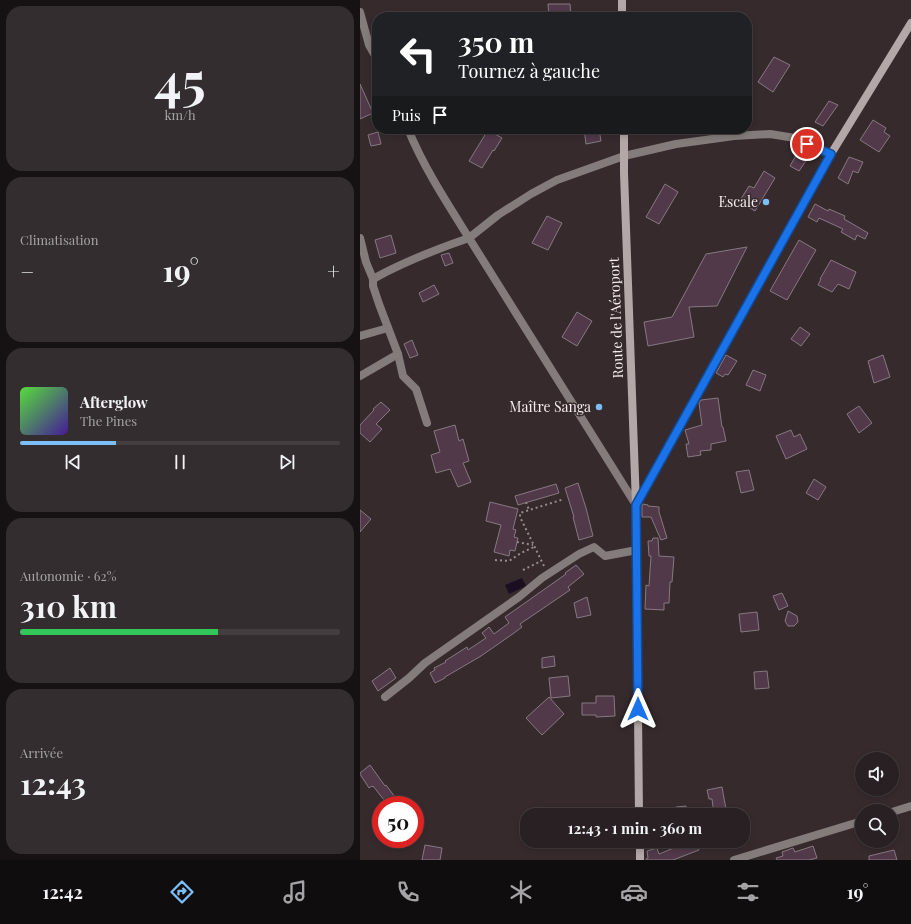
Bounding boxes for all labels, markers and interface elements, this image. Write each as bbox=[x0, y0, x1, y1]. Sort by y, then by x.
text: 350 m bbox=[458, 23, 534, 60]
icon: left bbox=[392, 28, 444, 80]
text: 45 bbox=[154, 45, 206, 114]
text: Tournez à gauche bbox=[458, 59, 600, 83]
icon: arrive bbox=[429, 104, 451, 126]
text: Puis bbox=[392, 105, 421, 125]
text: km/h bbox=[164, 106, 196, 123]
pin bbox=[790, 127, 824, 161]
icon: arrive bbox=[796, 133, 818, 155]
place label: Escale bbox=[718, 192, 758, 211]
marker: Escale bbox=[761, 197, 771, 207]
text: Climatisation bbox=[20, 231, 98, 248]
text: 19° bbox=[163, 250, 199, 290]
text: − bbox=[20, 256, 34, 286]
text: + bbox=[327, 256, 340, 286]
street label: Route de l'Aéroport bbox=[604, 256, 627, 379]
text: Afterglow bbox=[80, 392, 148, 412]
place label: Maître Sanga bbox=[509, 397, 591, 416]
marker: Maître Sanga bbox=[594, 402, 604, 412]
text: The Pines bbox=[80, 412, 137, 429]
icon: previous bbox=[62, 451, 84, 473]
icon: pause bbox=[169, 451, 191, 473]
icon: next bbox=[276, 451, 298, 473]
text: Autonomie · 62% bbox=[20, 567, 116, 584]
text: 310 km bbox=[20, 586, 117, 626]
position arrow bbox=[617, 688, 659, 730]
text: Arrivée bbox=[20, 744, 63, 761]
map controls bbox=[855, 752, 899, 848]
button: sound bbox=[855, 752, 899, 796]
text: 12:43 bbox=[20, 763, 86, 803]
speed limit sign: 50 bbox=[372, 796, 424, 848]
button: search bbox=[855, 804, 899, 848]
text: 12:43 · 1 min · 360 m bbox=[568, 818, 702, 838]
icon: directions bbox=[168, 878, 196, 906]
icon: music bbox=[281, 878, 309, 906]
icon: phone bbox=[394, 878, 422, 906]
icon: climate bbox=[507, 878, 535, 906]
icon: car bbox=[620, 878, 648, 906]
icon: filters bbox=[734, 878, 762, 906]
text: 12:42 bbox=[43, 880, 83, 904]
text: 19° bbox=[847, 880, 868, 904]

